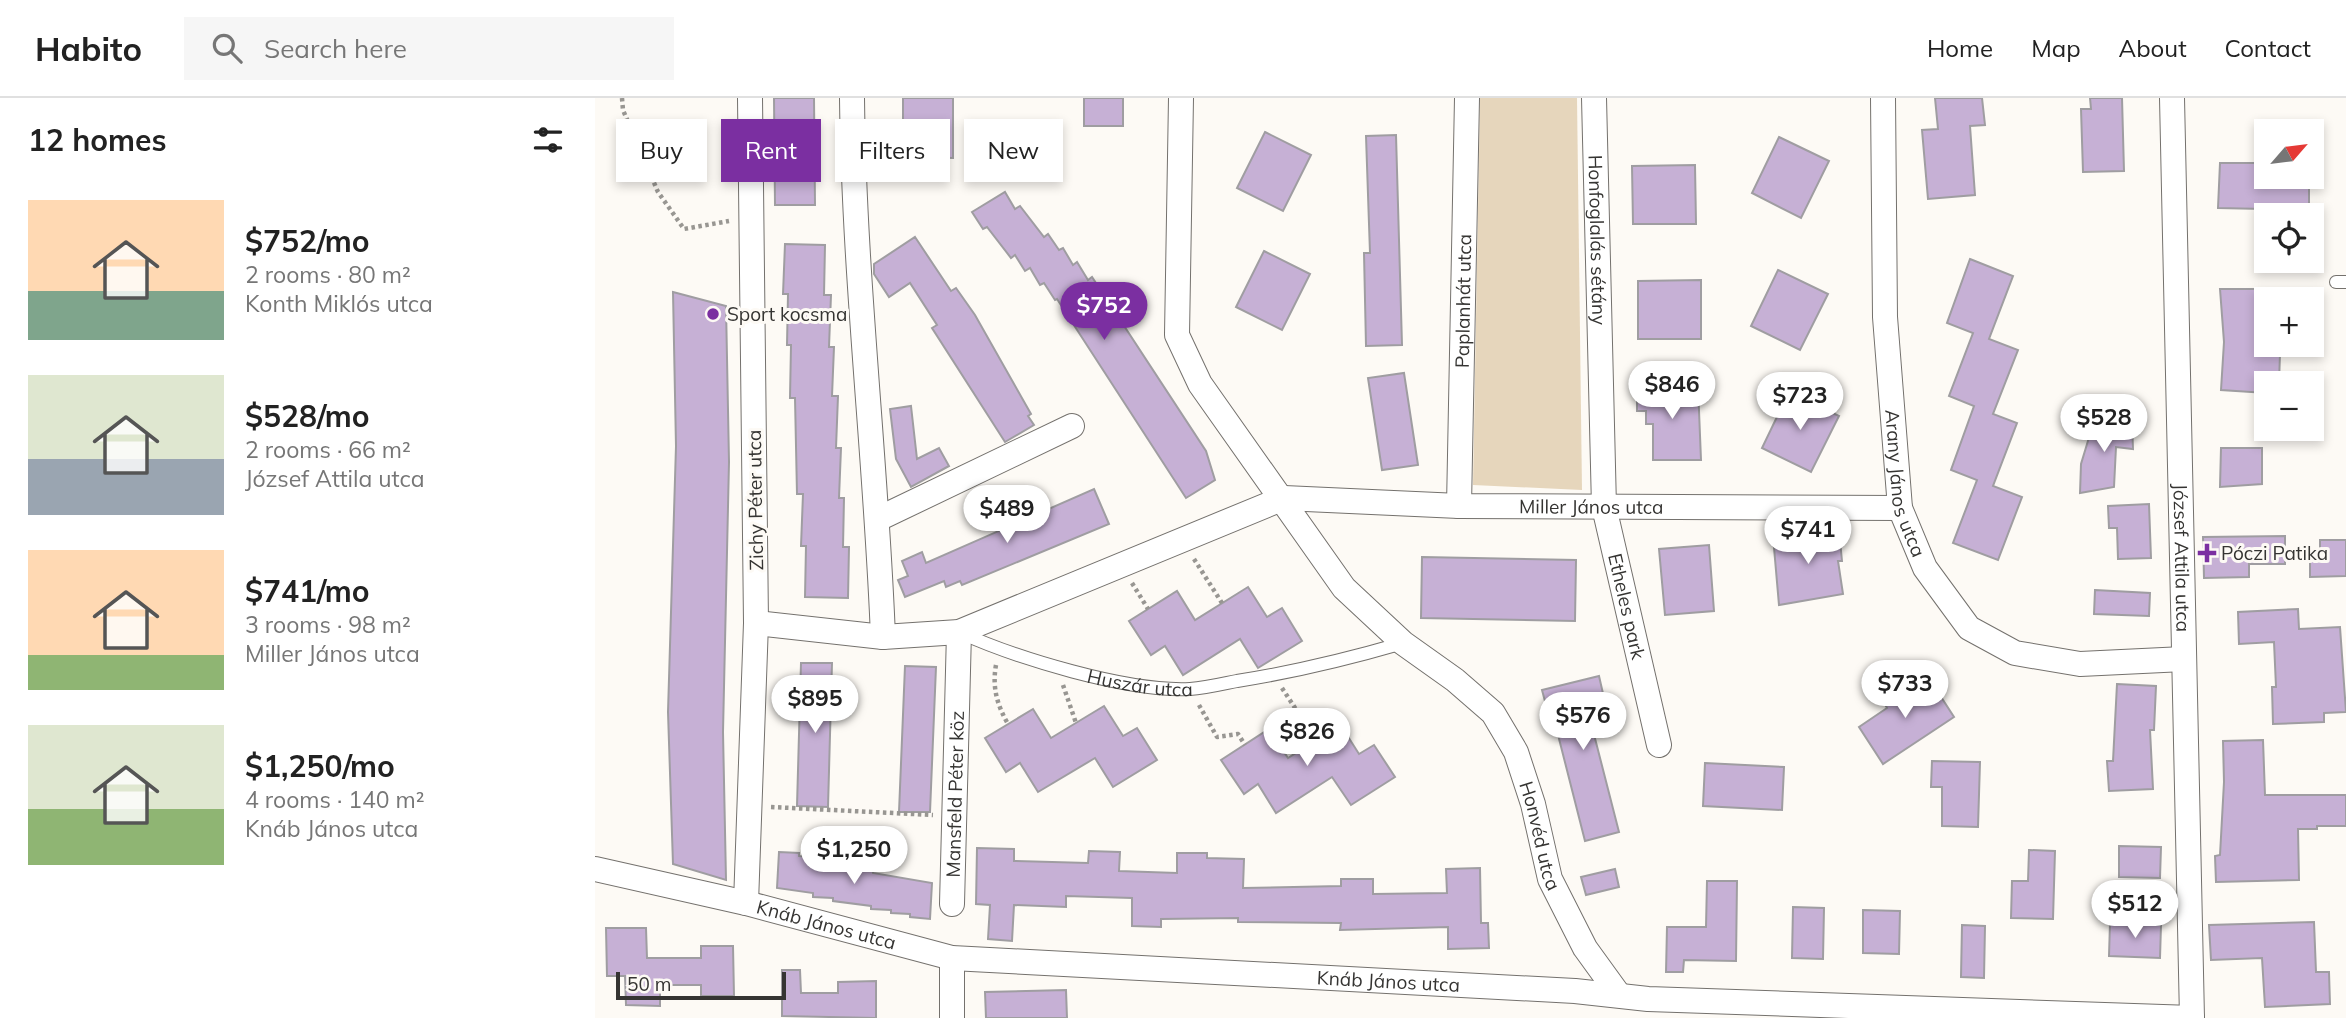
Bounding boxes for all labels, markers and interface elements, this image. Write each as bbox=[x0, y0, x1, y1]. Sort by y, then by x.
search box bbox=[184, 17, 674, 80]
text: Habito bbox=[35, 28, 142, 69]
icon: search bbox=[208, 29, 246, 67]
text: Search here bbox=[264, 32, 407, 65]
text: Home bbox=[1927, 33, 1993, 63]
text: Map bbox=[2031, 33, 2081, 63]
text: About bbox=[2119, 33, 2187, 63]
text: Contact bbox=[2225, 33, 2311, 63]
chip: Buy bbox=[616, 119, 707, 182]
chip: Rent bbox=[721, 119, 821, 182]
chip: Filters bbox=[835, 119, 950, 182]
chip: New bbox=[964, 119, 1063, 182]
north arrow bbox=[2254, 119, 2324, 189]
map controls bbox=[2254, 119, 2324, 441]
text: 12 homes bbox=[28, 121, 167, 159]
icon: filters bbox=[529, 121, 567, 159]
street label: Honfoglalás sétány bbox=[1583, 155, 1612, 325]
button: locate bbox=[2254, 203, 2324, 273]
text: $752/mo bbox=[245, 222, 369, 260]
icon: home bbox=[84, 228, 168, 312]
street label: Paplanhát utca bbox=[1450, 234, 1476, 368]
text: 2 rooms · 80 m² bbox=[245, 260, 411, 289]
pin: $752 bbox=[1063, 282, 1145, 342]
button: + bbox=[2254, 287, 2324, 357]
text: Konth Miklós utca bbox=[245, 289, 433, 318]
text: $752 bbox=[1076, 290, 1132, 319]
place label: Sport kocsma bbox=[727, 302, 847, 326]
marker: Sport kocsma bbox=[705, 306, 721, 322]
pin: $846 bbox=[1631, 362, 1713, 421]
text: $846 bbox=[1644, 369, 1700, 398]
button: − bbox=[2254, 371, 2324, 441]
pin: $723 bbox=[1759, 372, 1841, 432]
text: $723 bbox=[1772, 380, 1828, 409]
pin: $528 bbox=[2063, 394, 2145, 454]
text: $528/mo bbox=[245, 397, 369, 435]
text: $528 bbox=[2076, 402, 2132, 431]
icon: home bbox=[84, 403, 168, 487]
street label: Arany János utca bbox=[1880, 408, 1931, 560]
street label: Zichy Péter utca bbox=[742, 429, 768, 571]
text: 2 rooms · 66 m² bbox=[245, 435, 411, 464]
text: József Attila utca bbox=[245, 464, 425, 493]
street label: József Attila utca bbox=[2168, 483, 2196, 632]
pin: $489 bbox=[966, 486, 1048, 545]
text: $489 bbox=[979, 493, 1035, 522]
street label: Miller János utca bbox=[1519, 494, 1664, 519]
pin: $741 bbox=[1767, 506, 1849, 566]
text: $741 bbox=[1780, 514, 1836, 543]
place label: Póczi Patika bbox=[2221, 541, 2328, 565]
marker: Póczi Patika bbox=[2199, 545, 2215, 561]
street label: Etheles park bbox=[1603, 551, 1651, 662]
text: $741/mo bbox=[245, 572, 369, 610]
icon: home bbox=[84, 578, 168, 662]
text: 3 rooms · 98 m² bbox=[245, 610, 411, 639]
text: Miller János utca bbox=[245, 639, 420, 668]
pin: $733 bbox=[1864, 660, 1946, 720]
street label: Huszár utca bbox=[1085, 664, 1193, 701]
text: $733 bbox=[1877, 668, 1933, 697]
pin: $895 bbox=[774, 676, 856, 735]
text: $895 bbox=[787, 683, 843, 712]
pin: $576 bbox=[1542, 692, 1624, 752]
text: $576 bbox=[1555, 700, 1611, 729]
pin: $826 bbox=[1266, 708, 1348, 768]
street label: Mansfeld Péter köz bbox=[941, 710, 969, 878]
text: $826 bbox=[1279, 716, 1335, 745]
text: $1,250/mo bbox=[245, 747, 395, 785]
icon: home bbox=[84, 753, 168, 837]
street label: Honvéd utca bbox=[1514, 778, 1566, 894]
text: 4 rooms · 140 m² bbox=[245, 785, 425, 814]
text: Knáb János utca bbox=[245, 814, 418, 843]
pin: $1,250 bbox=[797, 826, 911, 886]
text: $1,250 bbox=[817, 834, 891, 863]
pin: $512 bbox=[2094, 880, 2176, 940]
text: $512 bbox=[2107, 888, 2163, 917]
street label: Knáb János utca bbox=[754, 894, 899, 955]
street label: Knáb János utca bbox=[1316, 965, 1461, 997]
scale bar bbox=[616, 969, 786, 1001]
text: 50 m bbox=[627, 972, 671, 996]

